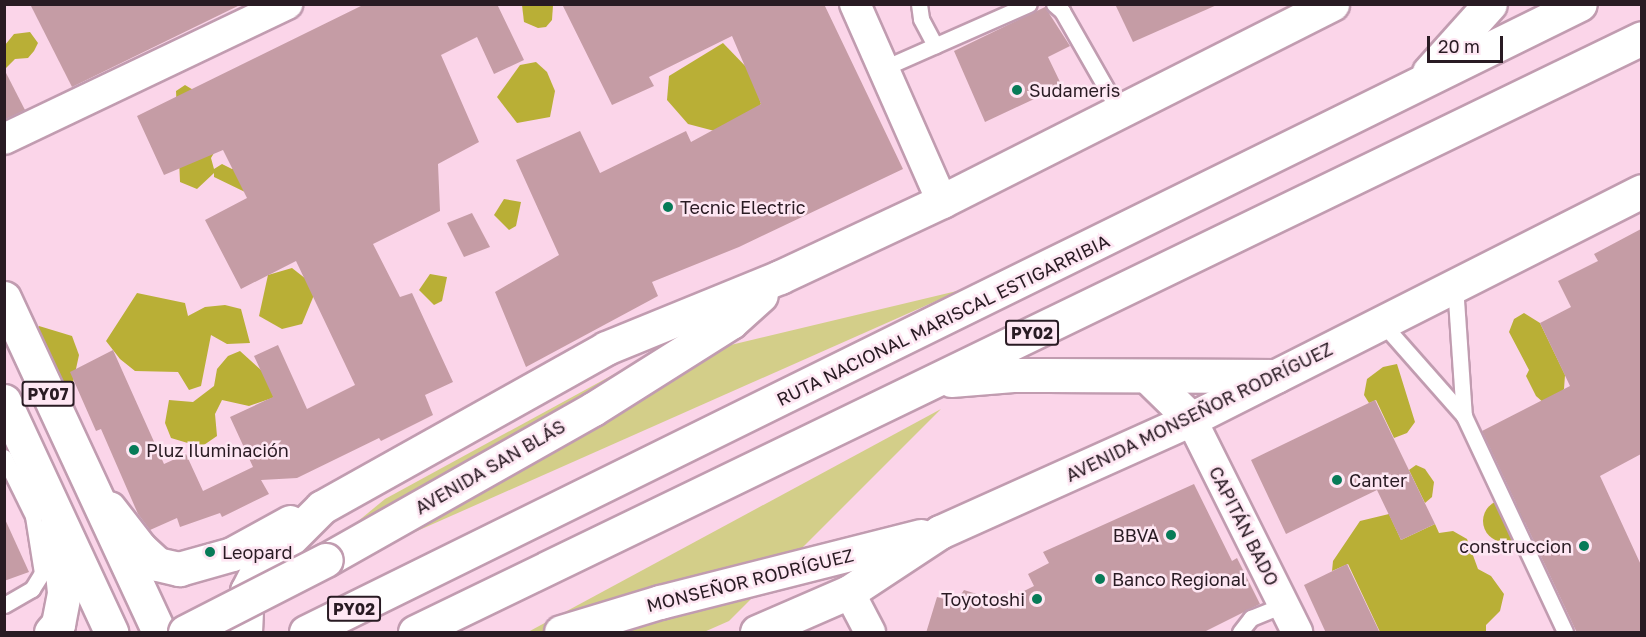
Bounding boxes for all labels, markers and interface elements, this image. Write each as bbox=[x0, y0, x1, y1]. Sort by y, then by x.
scale bar bbox=[1430, 24, 1506, 62]
text: 20 m bbox=[1438, 35, 1480, 57]
place label: Sudameris bbox=[1029, 79, 1120, 101]
marker: Sudameris bbox=[1010, 83, 1024, 97]
place label: Tecnic Electric bbox=[680, 196, 806, 218]
marker: Tecnic Electric bbox=[661, 200, 675, 214]
street label: RUTA NACIONAL MARISCAL ESTIGARRIBIA bbox=[773, 230, 1113, 410]
road number: PY02 bbox=[1005, 320, 1059, 346]
street label: AVENIDA MONSEÑOR RODRÍGUEZ bbox=[1062, 338, 1336, 486]
road number: PY07 bbox=[21, 381, 75, 407]
street label: AVENIDA SAN BLÁS bbox=[411, 415, 569, 519]
place label: Pluz Iluminación bbox=[146, 439, 289, 461]
marker: Pluz Iluminación bbox=[127, 443, 141, 457]
street label: CAPITÁN BADO bbox=[1205, 463, 1283, 589]
place label: Canter bbox=[1349, 469, 1407, 491]
marker: Canter bbox=[1330, 473, 1344, 487]
place label: BBVA bbox=[1113, 524, 1159, 546]
marker: BBVA bbox=[1164, 528, 1178, 542]
place label: construccion bbox=[1459, 535, 1572, 557]
marker: construccion bbox=[1577, 539, 1591, 553]
place label: Leopard bbox=[222, 541, 292, 563]
street label: MONSEÑOR RODRÍGUEZ bbox=[644, 544, 856, 616]
marker: Leopard bbox=[203, 545, 217, 559]
place label: Banco Regional bbox=[1112, 568, 1247, 590]
marker: Banco Regional bbox=[1093, 572, 1107, 586]
place label: Toyotoshi bbox=[941, 588, 1025, 610]
marker: Toyotoshi bbox=[1030, 592, 1044, 606]
road number: PY02 bbox=[327, 596, 381, 622]

